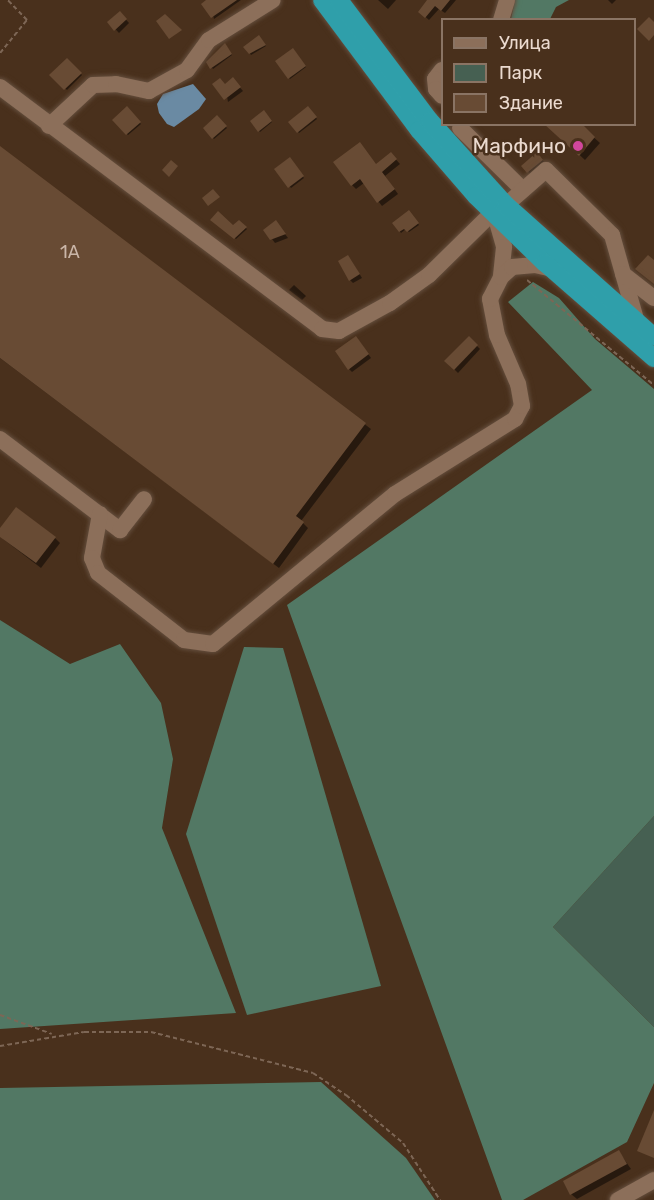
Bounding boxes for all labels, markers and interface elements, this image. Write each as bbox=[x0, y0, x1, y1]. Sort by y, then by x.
legend bbox=[441, 18, 636, 126]
text: Улица bbox=[499, 32, 551, 54]
text: Парк bbox=[499, 62, 542, 84]
text: Здание bbox=[499, 92, 563, 114]
place label: Марфино bbox=[473, 133, 566, 159]
marker: Марфино bbox=[571, 139, 585, 153]
house number: 1А bbox=[60, 241, 80, 263]

